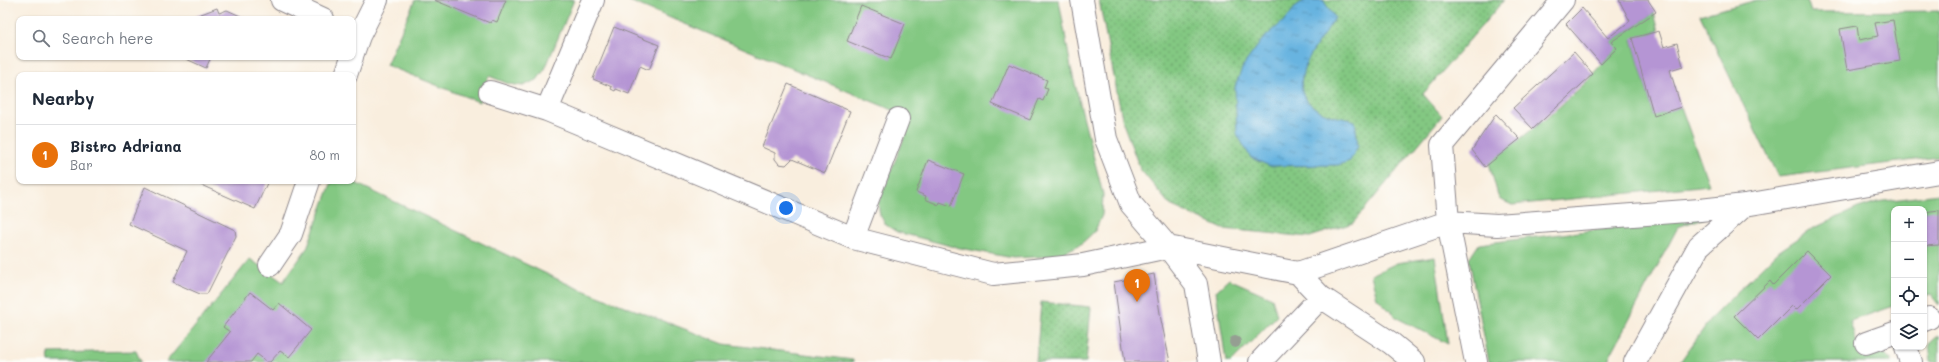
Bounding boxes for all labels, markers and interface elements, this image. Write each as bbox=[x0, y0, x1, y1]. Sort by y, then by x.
search box bbox=[16, 16, 356, 60]
icon: search bbox=[30, 27, 52, 49]
text: Search here bbox=[62, 28, 153, 48]
text: Nearby bbox=[32, 87, 94, 109]
text: Bistro Adriana bbox=[70, 136, 182, 156]
text: 1 bbox=[42, 146, 48, 163]
text: 80 m bbox=[310, 146, 340, 163]
text: Bar bbox=[70, 156, 93, 173]
your location bbox=[776, 198, 796, 218]
map controls bbox=[1891, 206, 1927, 350]
button: + bbox=[1891, 206, 1927, 242]
button: − bbox=[1891, 242, 1927, 278]
pin: 1 bbox=[1124, 269, 1150, 302]
button: locate bbox=[1891, 278, 1927, 314]
button: layers bbox=[1891, 314, 1927, 350]

